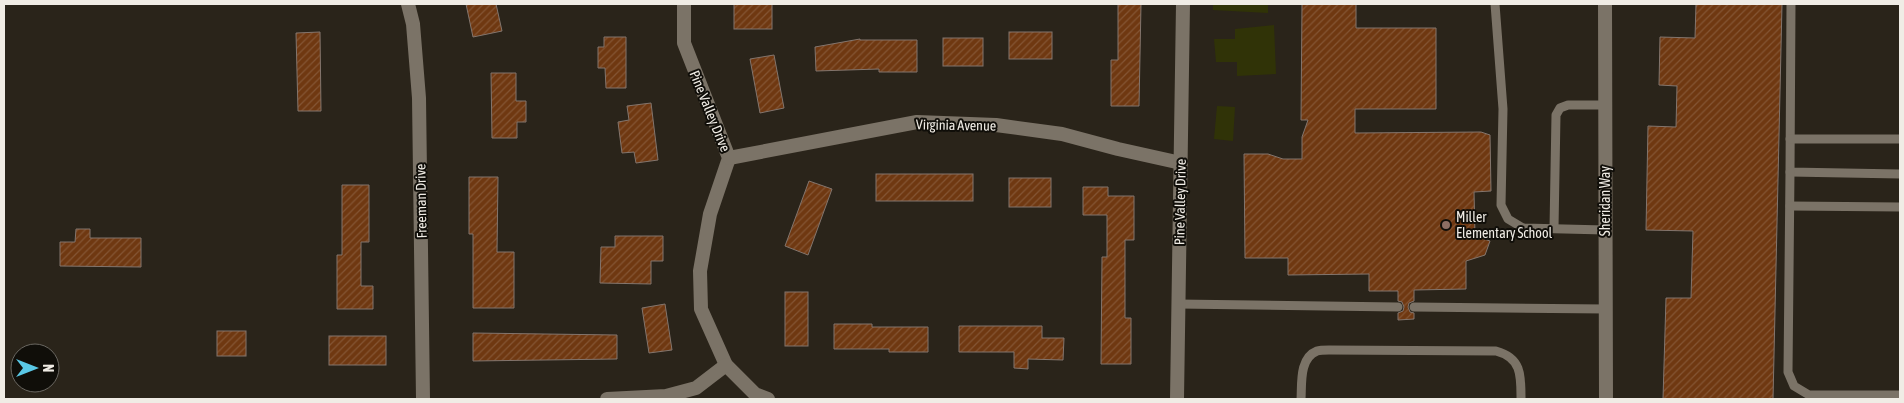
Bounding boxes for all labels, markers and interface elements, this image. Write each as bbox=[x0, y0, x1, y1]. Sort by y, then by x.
street label: Pine Valley Drive bbox=[686, 68, 734, 154]
street label: Virginia Avenue bbox=[916, 116, 996, 134]
street label: Pine Valley Drive bbox=[1171, 159, 1189, 245]
street label: Freeman Drive bbox=[412, 164, 430, 238]
street label: Sheridan Way bbox=[1597, 166, 1613, 236]
place label: Miller Elementary School bbox=[1456, 209, 1552, 241]
marker: Miller Elementary School bbox=[1440, 219, 1452, 231]
north arrow bbox=[10, 343, 60, 393]
text: N bbox=[40, 364, 56, 372]

